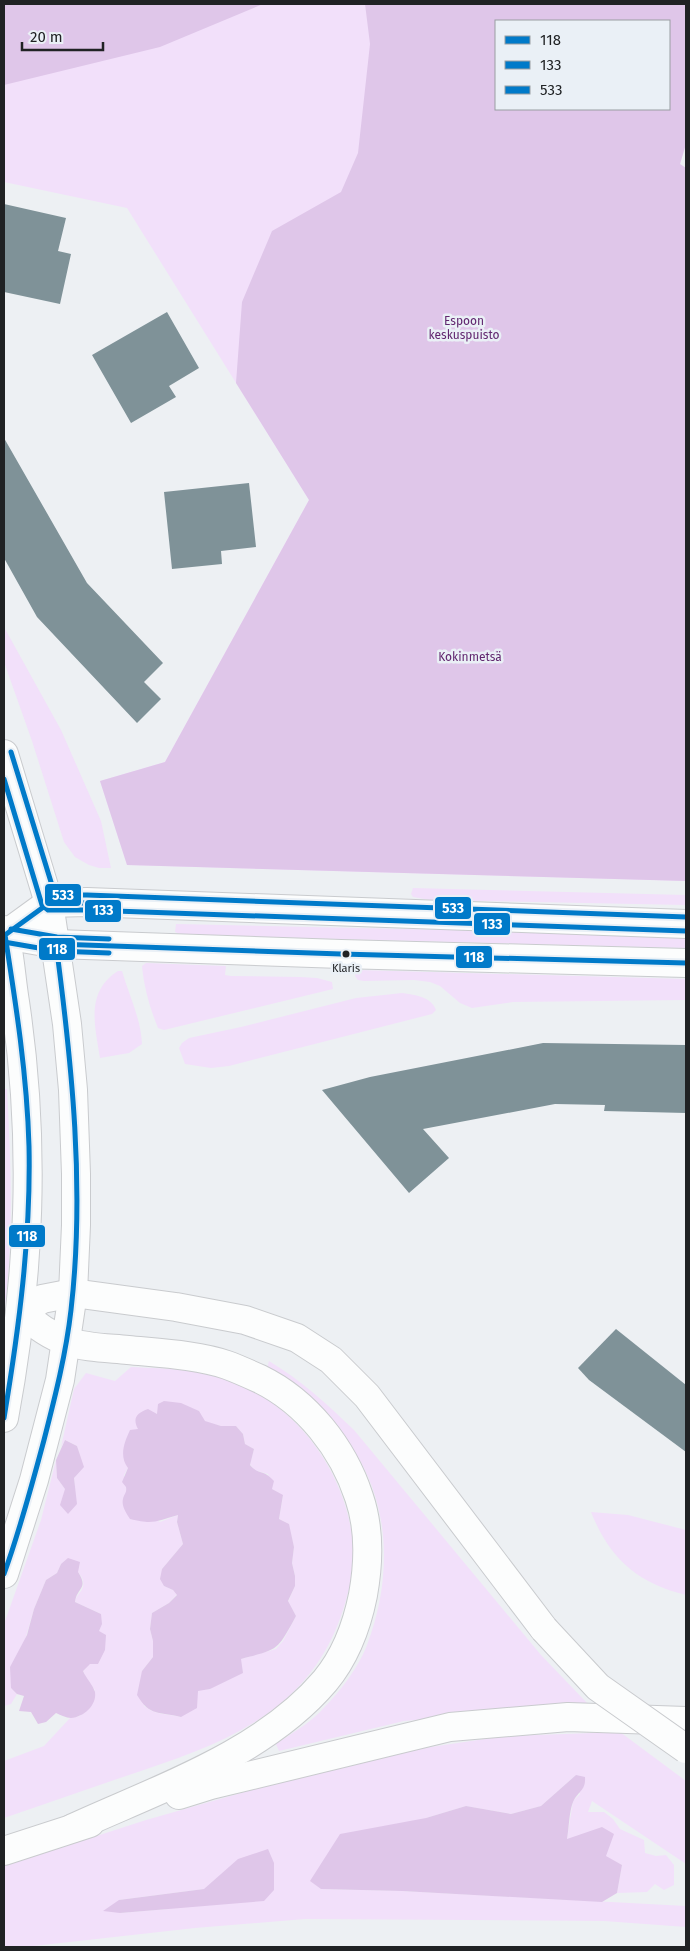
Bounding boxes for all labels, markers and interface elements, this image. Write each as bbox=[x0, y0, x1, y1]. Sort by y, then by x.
scale bar bbox=[22, 20, 104, 52]
legend bbox=[495, 20, 670, 110]
text: 20 m bbox=[30, 28, 63, 46]
text: 118 bbox=[540, 31, 561, 49]
text: 133 bbox=[540, 56, 561, 74]
text: 533 bbox=[540, 81, 562, 99]
park label: Espoon keskuspuisto bbox=[428, 314, 500, 342]
park label: Kokinmetsä bbox=[438, 650, 502, 664]
line badge: 533 bbox=[44, 883, 82, 907]
text: 533 bbox=[52, 887, 74, 904]
line badge: 533 bbox=[434, 896, 472, 920]
line badge: 133 bbox=[84, 899, 122, 923]
text: 533 bbox=[442, 900, 464, 917]
text: 133 bbox=[92, 902, 114, 919]
line badge: 133 bbox=[473, 912, 511, 936]
text: 133 bbox=[481, 916, 503, 933]
line badge: 118 bbox=[38, 937, 76, 961]
text: 118 bbox=[47, 941, 67, 958]
line badge: 118 bbox=[455, 945, 493, 969]
marker: Klaris bbox=[341, 949, 351, 959]
text: 118 bbox=[464, 949, 484, 966]
place label: Klaris bbox=[332, 962, 360, 975]
line badge: 118 bbox=[8, 1224, 46, 1248]
text: 118 bbox=[17, 1228, 37, 1245]

